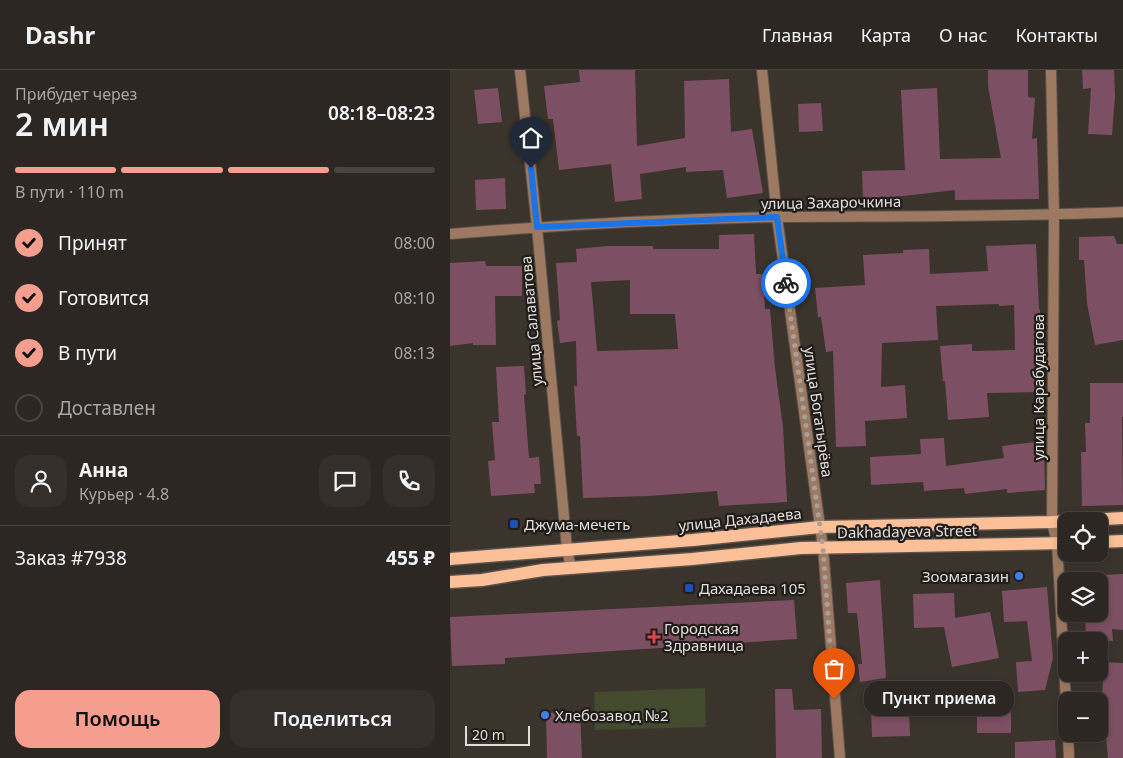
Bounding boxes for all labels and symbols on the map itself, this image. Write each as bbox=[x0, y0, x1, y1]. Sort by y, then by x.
pin bbox=[510, 117, 552, 168]
street label: улица Захарочкина bbox=[761, 191, 901, 213]
street label: улица Салаватова bbox=[515, 255, 547, 387]
courier bbox=[761, 258, 811, 308]
street label: улица Карабудагова bbox=[1028, 314, 1048, 460]
street label: улица Богатырёва bbox=[800, 345, 838, 479]
street label: улица Дахадаева bbox=[677, 503, 803, 535]
place label: Джума-мечеть bbox=[524, 514, 630, 534]
marker: Джума-мечеть bbox=[508, 518, 520, 530]
street label: Dakhadayeva Street bbox=[837, 520, 978, 542]
place label: Зоомагазин bbox=[922, 566, 1009, 586]
marker: Зоомагазин bbox=[1013, 570, 1025, 582]
place label: Дахадаева 105 bbox=[699, 578, 806, 598]
marker: Дахадаева 105 bbox=[683, 582, 695, 594]
place label: Городская Здравница bbox=[664, 618, 744, 655]
marker: Городская Здравница bbox=[648, 631, 660, 643]
pin bbox=[813, 648, 855, 699]
callout: Пункт приема bbox=[864, 682, 1014, 716]
place label: Хлебозавод №2 bbox=[555, 705, 669, 725]
marker: Хлебозавод №2 bbox=[539, 709, 551, 721]
scale bar bbox=[465, 723, 530, 746]

